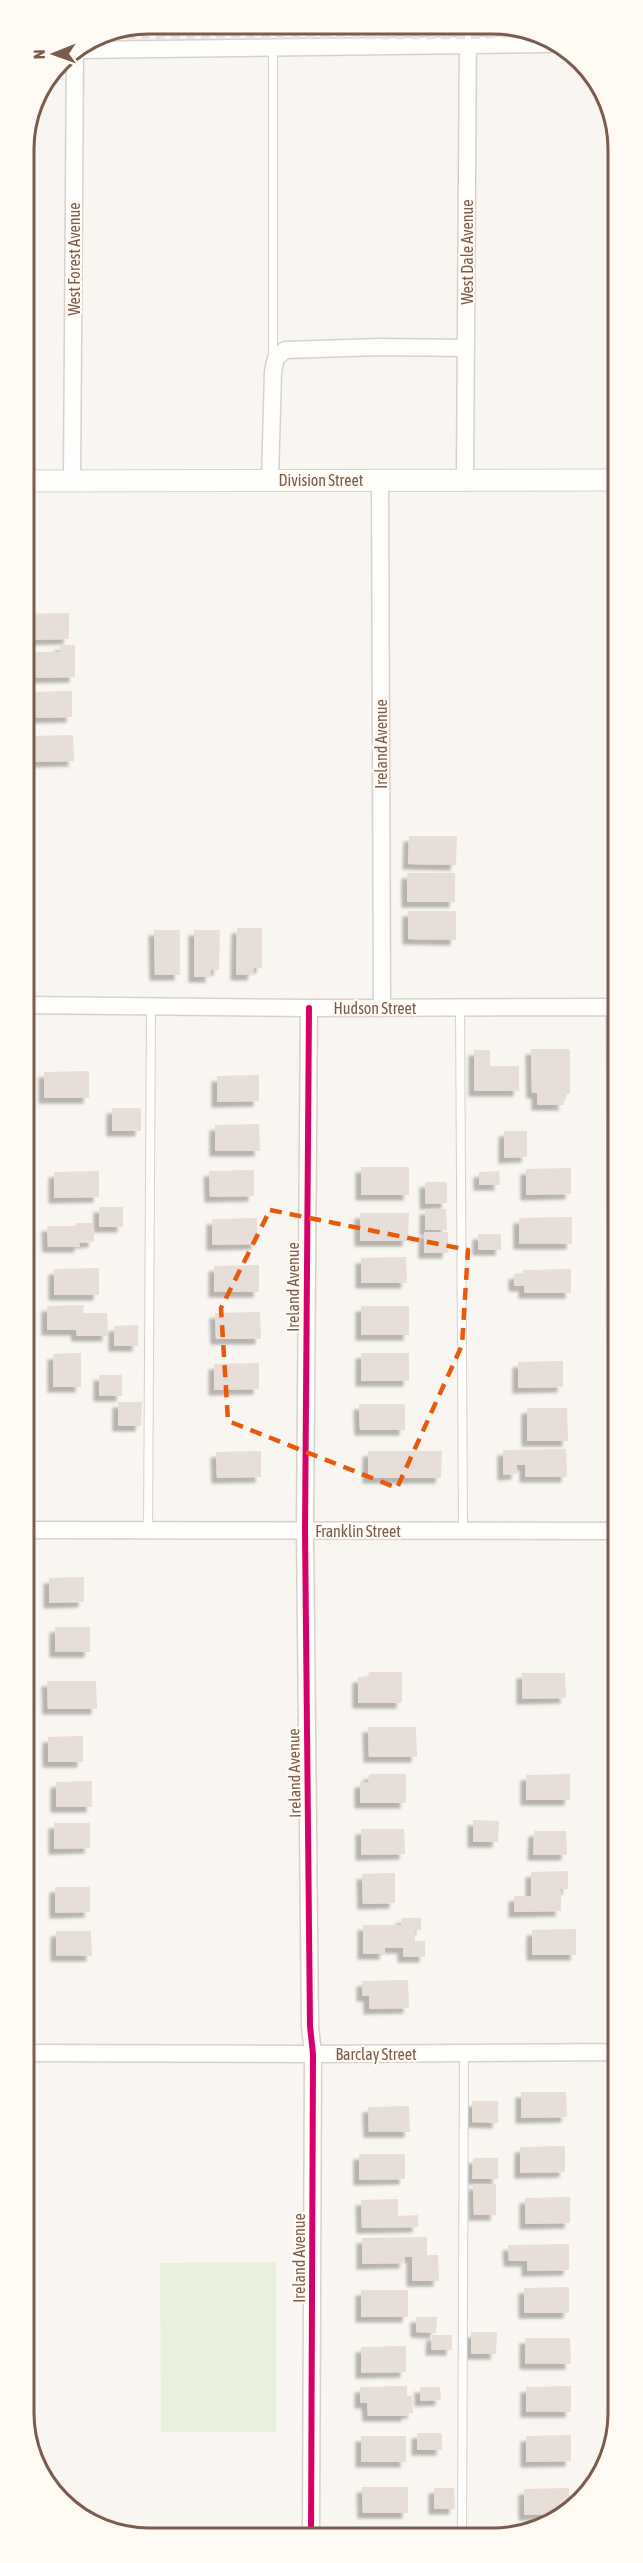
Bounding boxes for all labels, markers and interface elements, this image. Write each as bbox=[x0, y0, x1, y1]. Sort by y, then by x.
north arrow bbox=[24, 24, 84, 84]
text: N bbox=[30, 49, 48, 59]
street label: West Dale Avenue bbox=[458, 199, 476, 305]
street label: West Forest Avenue bbox=[65, 202, 83, 316]
street label: Division Street bbox=[279, 471, 364, 489]
street label: Ireland Avenue bbox=[372, 699, 390, 789]
street label: Hudson Street bbox=[334, 999, 417, 1017]
street label: Ireland Avenue bbox=[284, 1242, 302, 1332]
street label: Franklin Street bbox=[315, 1522, 401, 1540]
street label: Ireland Avenue bbox=[284, 1728, 304, 1818]
street label: Barclay Street bbox=[335, 2045, 417, 2064]
street label: Ireland Avenue bbox=[290, 2213, 308, 2303]

